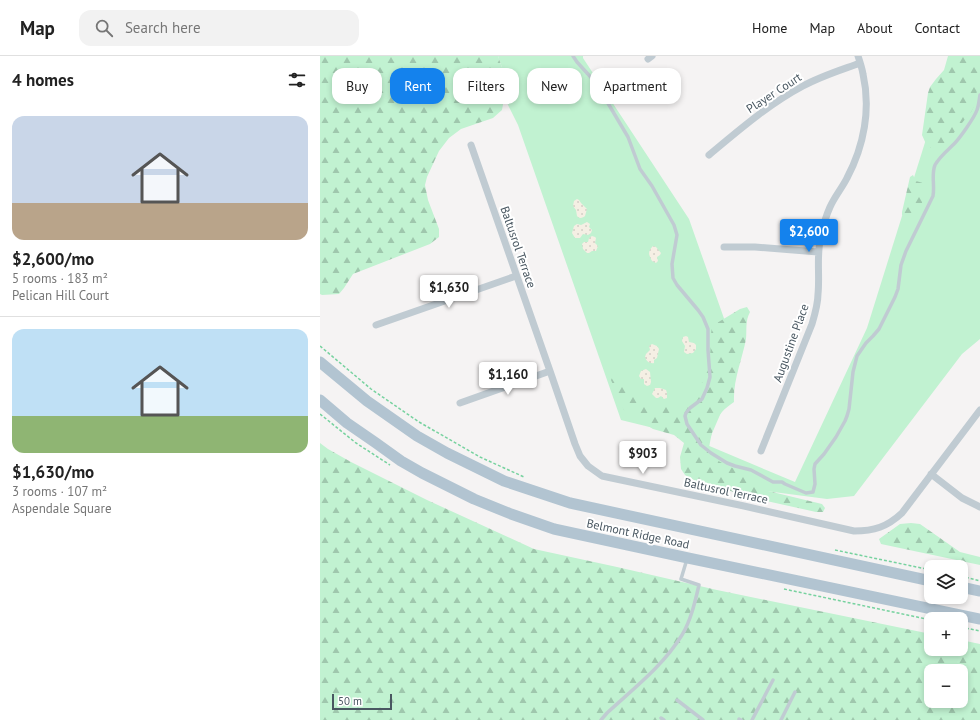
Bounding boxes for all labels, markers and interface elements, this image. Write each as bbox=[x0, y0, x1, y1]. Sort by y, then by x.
search box bbox=[79, 10, 359, 46]
text: Map bbox=[20, 16, 55, 40]
icon: search bbox=[93, 17, 115, 39]
text: Search here bbox=[125, 18, 201, 37]
text: Home bbox=[752, 19, 787, 37]
text: Map bbox=[809, 19, 835, 37]
text: About bbox=[857, 19, 893, 37]
text: Contact bbox=[915, 19, 960, 37]
chip: Buy bbox=[332, 68, 382, 104]
chip: Rent bbox=[390, 68, 445, 104]
chip: Filters bbox=[453, 68, 519, 104]
chip: New bbox=[527, 68, 582, 104]
chip: Apartment bbox=[590, 68, 681, 104]
text: 4 homes bbox=[12, 69, 74, 91]
icon: filters bbox=[286, 69, 308, 91]
street label: Player Court bbox=[743, 69, 804, 116]
icon: home bbox=[124, 142, 196, 214]
street label: Baltusrol Terrace bbox=[497, 204, 539, 290]
pin: $2,600 bbox=[776, 219, 842, 253]
text: $2,600 bbox=[789, 223, 829, 240]
text: $2,600/mo bbox=[12, 248, 94, 270]
text: 5 rooms · 183 m² bbox=[12, 270, 108, 287]
pin: $1,630 bbox=[416, 275, 482, 309]
text: $1,630 bbox=[429, 279, 469, 296]
text: Pelican Hill Court bbox=[12, 287, 109, 304]
street label: Augustine Place bbox=[769, 302, 812, 384]
icon: home bbox=[124, 355, 196, 427]
pin: $1,160 bbox=[475, 362, 541, 396]
text: $1,160 bbox=[488, 366, 528, 383]
pin: $903 bbox=[619, 441, 667, 475]
text: $903 bbox=[628, 445, 658, 462]
text: $1,630/mo bbox=[12, 461, 94, 483]
street label: Baltusrol Terrace bbox=[683, 474, 769, 507]
text: 3 rooms · 107 m² bbox=[12, 483, 107, 500]
text: Aspendale Square bbox=[12, 500, 112, 517]
street label: Belmont Ridge Road bbox=[585, 515, 691, 552]
map controls bbox=[924, 560, 968, 708]
button: layers bbox=[924, 560, 968, 604]
button: + bbox=[924, 612, 968, 656]
button: − bbox=[924, 664, 968, 708]
scale bar bbox=[332, 692, 392, 711]
text: 50 m bbox=[338, 694, 362, 708]

